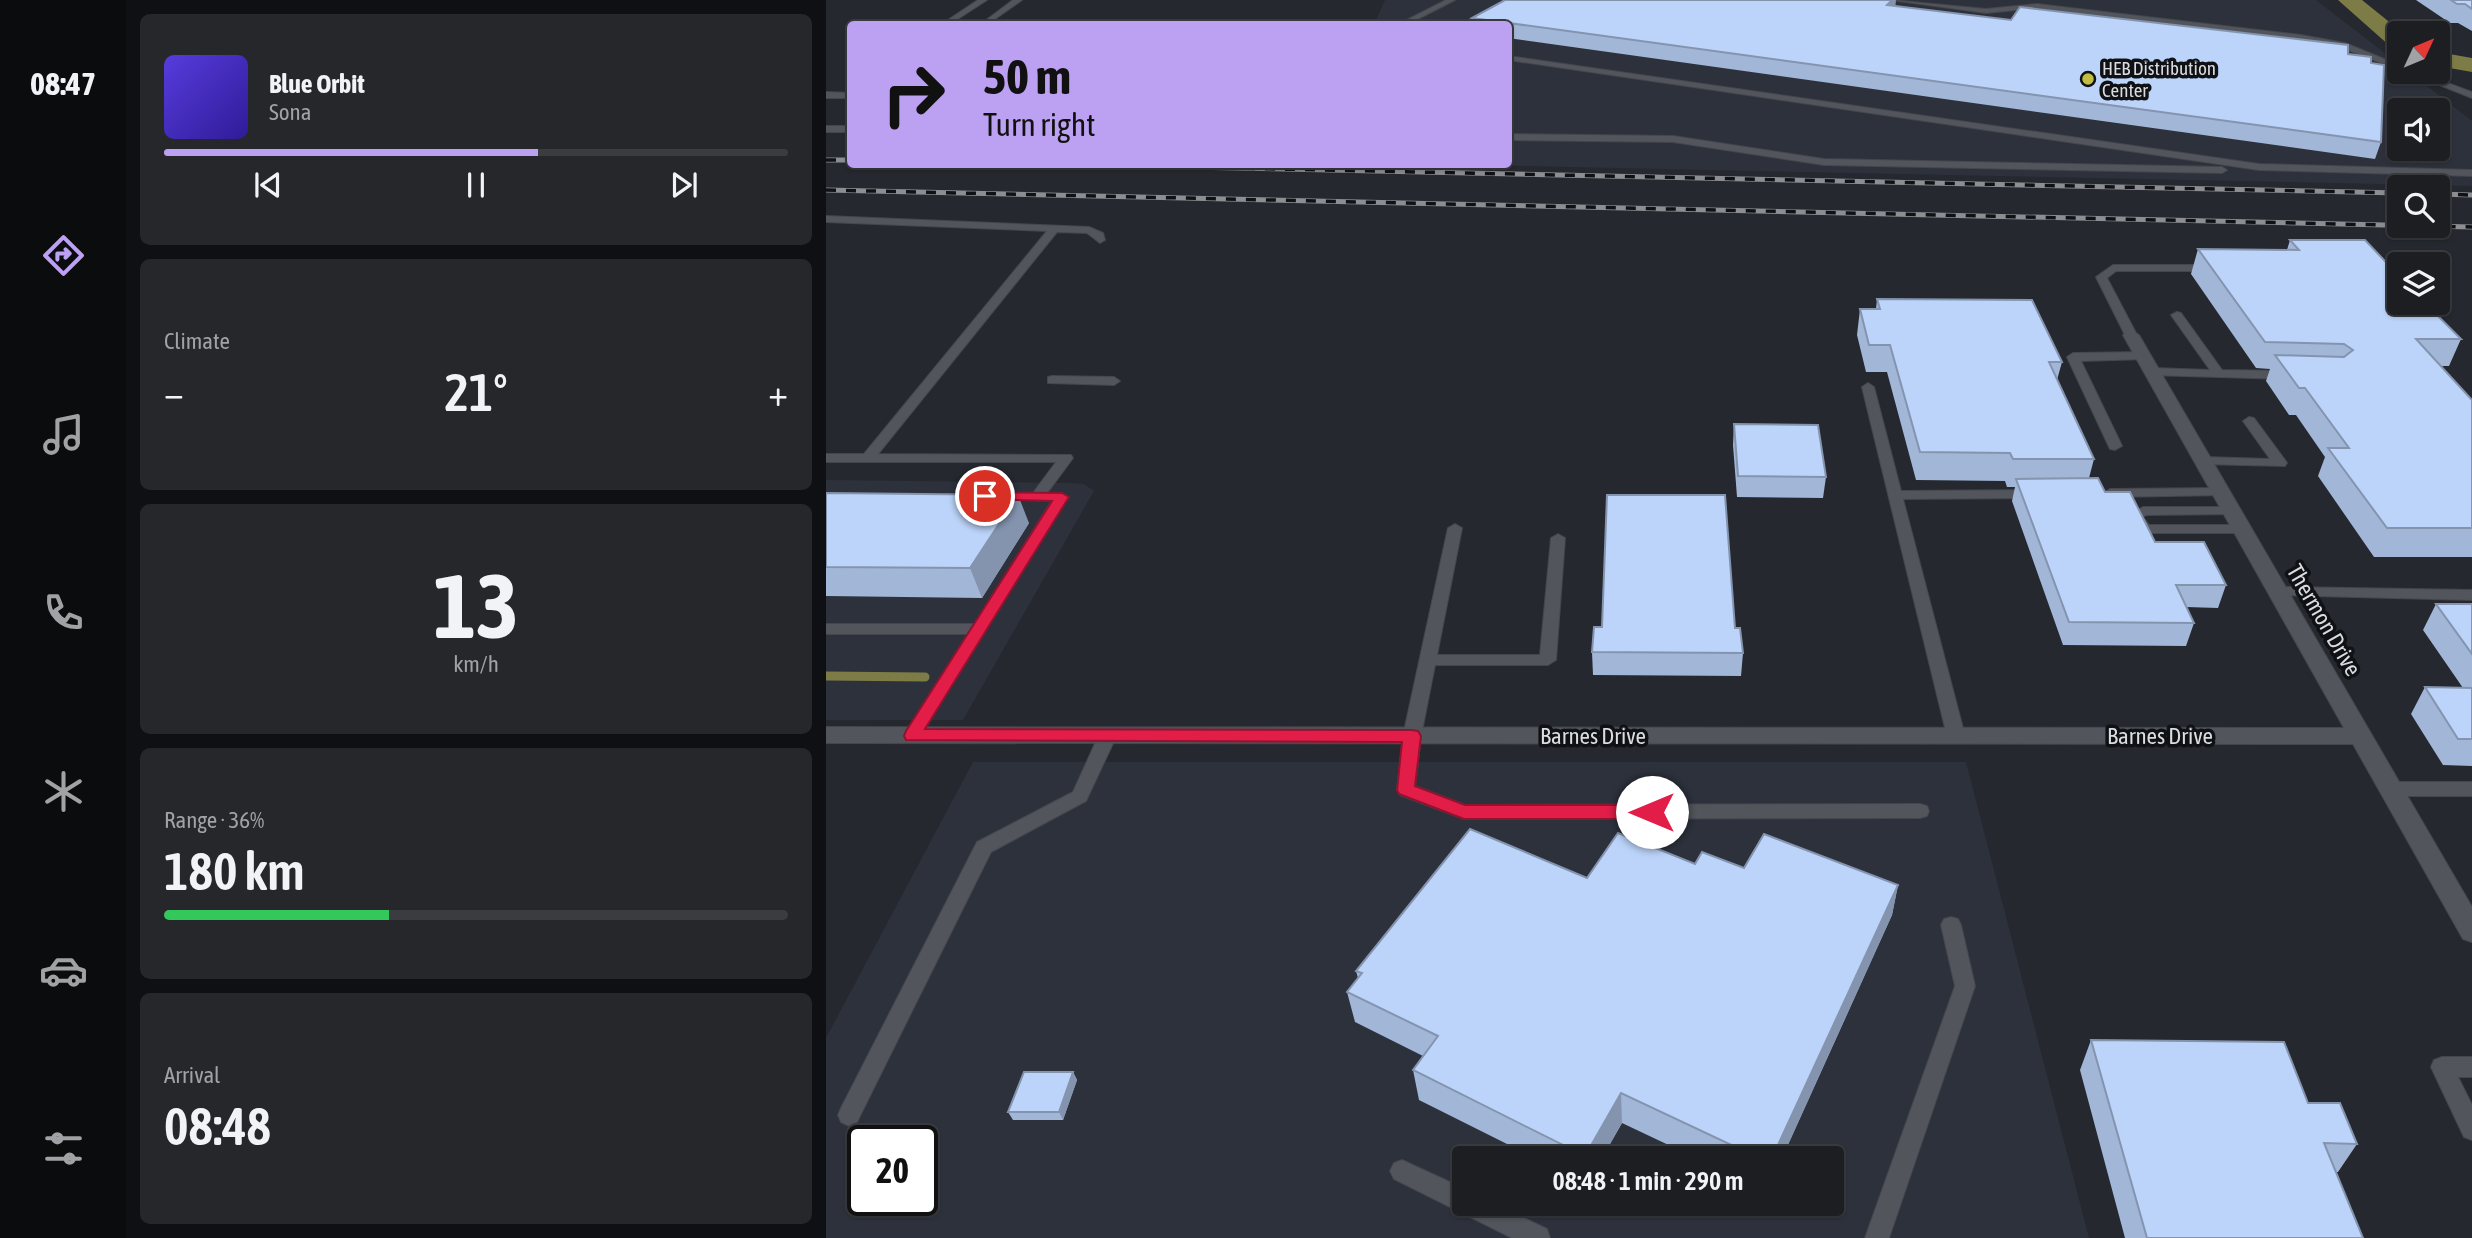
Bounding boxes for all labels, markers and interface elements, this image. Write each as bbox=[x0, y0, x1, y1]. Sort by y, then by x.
north arrow bbox=[2387, 21, 2450, 84]
map controls bbox=[2387, 21, 2450, 315]
text: 50 m bbox=[983, 48, 1071, 104]
icon: right bbox=[868, 49, 959, 140]
place label: HEB Distribution Center bbox=[2102, 57, 2216, 101]
text: 08:47 bbox=[30, 65, 96, 102]
text: Blue Orbit bbox=[269, 69, 365, 99]
marker: HEB Distribution Center bbox=[2080, 71, 2096, 87]
button: sound bbox=[2387, 98, 2450, 161]
text: Sona bbox=[269, 99, 311, 125]
text: Turn right bbox=[983, 106, 1096, 143]
icon: previous bbox=[249, 166, 287, 204]
icon: pause bbox=[457, 166, 495, 204]
icon: next bbox=[665, 166, 703, 204]
button: search bbox=[2387, 175, 2450, 238]
icon: directions bbox=[39, 231, 88, 280]
button: layers bbox=[2387, 252, 2450, 315]
text: Climate bbox=[164, 328, 230, 354]
text: 21° bbox=[444, 362, 508, 422]
text: − bbox=[164, 371, 184, 414]
text: + bbox=[768, 371, 788, 414]
icon: music bbox=[39, 410, 88, 459]
pin bbox=[955, 466, 1015, 526]
icon: arrive bbox=[966, 477, 1004, 515]
text: 13 bbox=[433, 553, 519, 657]
street label: Thermon Drive bbox=[2282, 560, 2366, 680]
icon: phone bbox=[39, 588, 88, 637]
text: km/h bbox=[453, 651, 499, 677]
street label: Barnes Drive bbox=[1540, 723, 1646, 749]
street label: Barnes Drive bbox=[2107, 723, 2213, 749]
icon: climate bbox=[39, 767, 88, 816]
position arrow bbox=[1615, 775, 1689, 849]
text: Range · 36% bbox=[164, 807, 264, 833]
text: 180 km bbox=[164, 841, 305, 901]
icon: car bbox=[39, 946, 88, 995]
text: Arrival bbox=[164, 1062, 220, 1088]
text: 08:48 bbox=[164, 1096, 271, 1156]
icon: filters bbox=[39, 1124, 88, 1173]
speed limit sign: 20 bbox=[847, 1125, 938, 1216]
text: 08:48 · 1 min · 290 m bbox=[1553, 1166, 1743, 1196]

